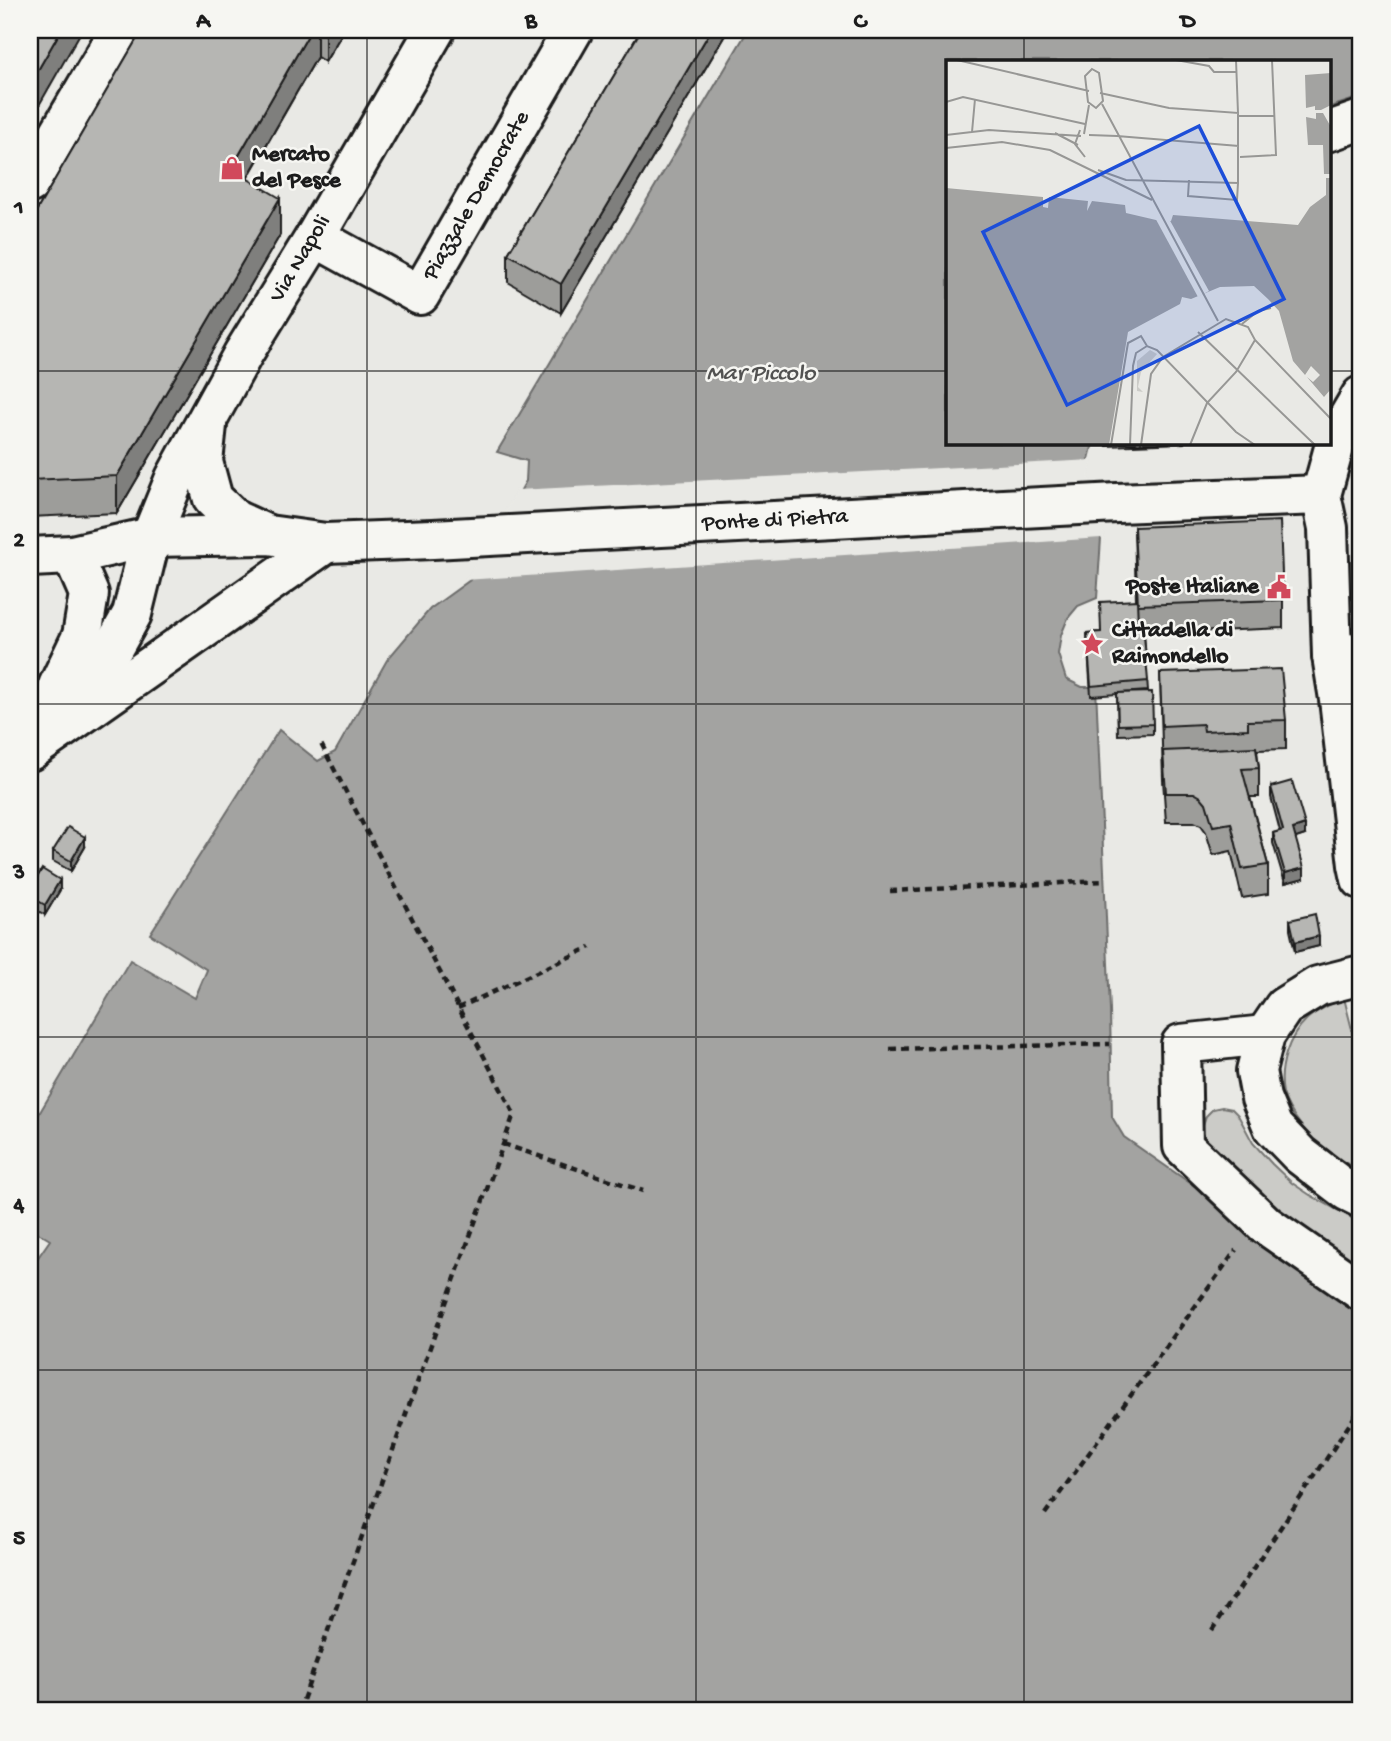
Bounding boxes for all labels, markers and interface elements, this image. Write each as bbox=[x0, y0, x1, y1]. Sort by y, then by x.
text: A bbox=[195, 9, 211, 36]
text: B bbox=[524, 9, 538, 36]
text: C bbox=[854, 9, 869, 36]
text: D bbox=[1179, 9, 1197, 36]
inset map bbox=[946, 60, 1332, 444]
street label: Piazzale Democrate bbox=[417, 106, 537, 286]
place label: Mercato del Pesce bbox=[252, 142, 342, 195]
shop icon: Mercato del Pesce bbox=[218, 154, 246, 182]
text: 1 bbox=[13, 195, 24, 222]
street label: Via Napoli bbox=[264, 210, 338, 308]
water label: Mar Piccolo bbox=[706, 360, 817, 389]
street label: Ponte di Pietra bbox=[700, 504, 850, 538]
text: 2 bbox=[13, 528, 25, 555]
public building icon: Poste Italiane bbox=[1265, 573, 1293, 601]
place label: Poste Italiane bbox=[1124, 574, 1260, 601]
place label: Cittadella di Raimondello bbox=[1111, 618, 1233, 671]
place icon: Cittadella di Raimondello bbox=[1078, 630, 1106, 658]
text: 3 bbox=[12, 860, 25, 887]
text: 4 bbox=[13, 1193, 25, 1220]
text: 5 bbox=[13, 1526, 25, 1553]

